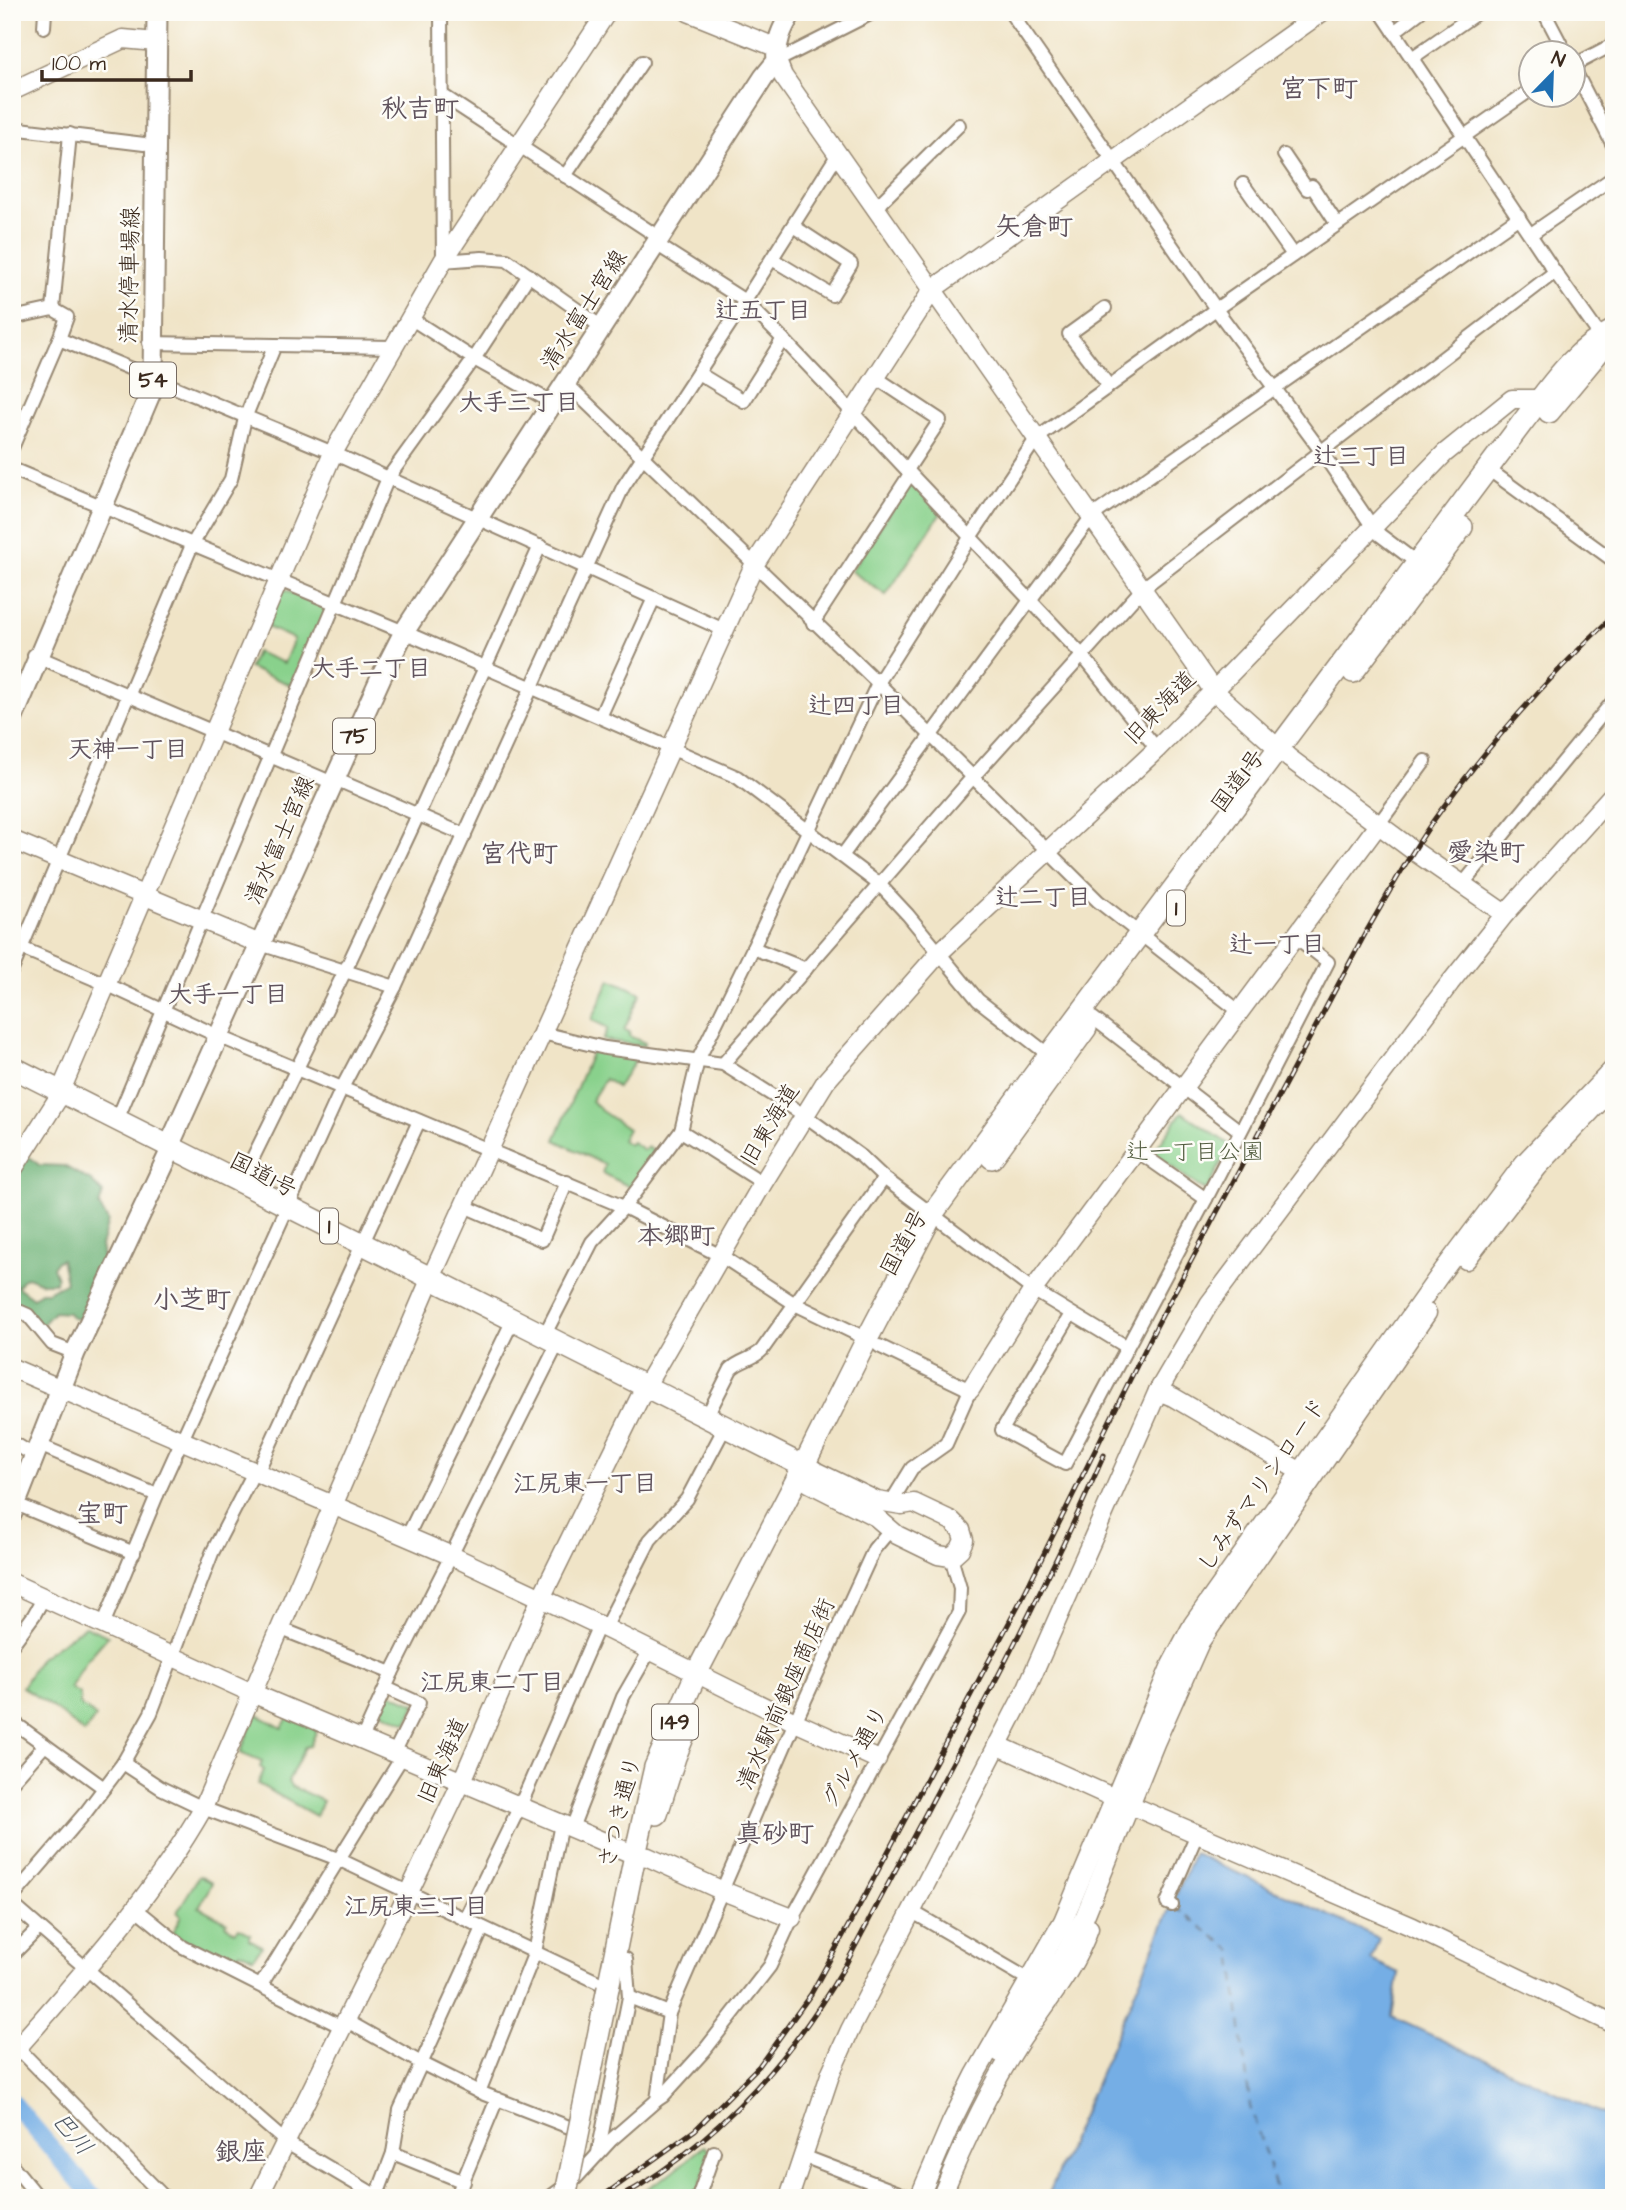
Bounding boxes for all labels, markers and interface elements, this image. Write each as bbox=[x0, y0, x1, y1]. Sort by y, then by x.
scale bar bbox=[42, 38, 191, 82]
north arrow bbox=[1518, 38, 1588, 108]
text: N bbox=[1547, 45, 1569, 75]
text: 100 m bbox=[52, 49, 107, 78]
district label: 宮下町 bbox=[1280, 71, 1358, 107]
district label: 秋吉町 bbox=[381, 91, 459, 127]
street label: 清水停車場線 bbox=[113, 206, 147, 344]
district label: 矢倉町 bbox=[995, 209, 1073, 245]
street label: 清水富士宮線 bbox=[533, 243, 635, 377]
district label: 辻五丁目 bbox=[715, 294, 811, 328]
road number: 54 bbox=[130, 362, 176, 398]
district label: 大手三丁目 bbox=[459, 386, 579, 420]
district label: 辻三丁目 bbox=[1313, 440, 1409, 474]
district label: 大手二丁目 bbox=[311, 652, 431, 686]
street label: 旧東海道 bbox=[1117, 664, 1203, 752]
district label: 辻四丁目 bbox=[808, 689, 904, 723]
road number: 75 bbox=[333, 718, 375, 754]
district label: 天神一丁目 bbox=[68, 733, 188, 767]
street label: 国道1号 bbox=[1204, 743, 1272, 819]
street label: 清水富士宮線 bbox=[237, 770, 323, 910]
district label: 愛染町 bbox=[1447, 835, 1525, 871]
district label: 宮代町 bbox=[480, 836, 558, 872]
district label: 辻二丁目 bbox=[995, 881, 1091, 915]
road number: 1 bbox=[1167, 890, 1185, 926]
district label: 辻一丁目 bbox=[1229, 928, 1325, 962]
district label: 大手一丁目 bbox=[168, 978, 288, 1012]
street label: 旧東海道 bbox=[733, 1077, 807, 1173]
park label: 辻一丁目公園 bbox=[1126, 1136, 1264, 1168]
street label: 国道1号 bbox=[224, 1144, 302, 1206]
street label: 国道1号 bbox=[873, 1204, 935, 1282]
road number: 1 bbox=[320, 1208, 338, 1244]
district label: 本郷町 bbox=[637, 1218, 715, 1254]
district label: 小芝町 bbox=[153, 1282, 231, 1318]
street label: しみずマリンロード bbox=[1190, 1391, 1334, 1579]
district label: 江尻東一丁目 bbox=[513, 1467, 657, 1501]
district label: 宝町 bbox=[76, 1496, 128, 1532]
street label: 清水駅前銀座商店街 bbox=[729, 1593, 843, 1795]
district label: 江尻東二丁目 bbox=[420, 1666, 564, 1700]
street label: グルメ通り bbox=[814, 1700, 896, 1814]
road number: 149 bbox=[652, 1704, 698, 1740]
street label: 旧東海道 bbox=[410, 1712, 476, 1810]
street label: さつき通り bbox=[591, 1752, 649, 1872]
district label: 真砂町 bbox=[736, 1816, 814, 1852]
district label: 江尻東三丁目 bbox=[344, 1890, 488, 1924]
water label: 巴川 bbox=[44, 2105, 100, 2163]
district label: 銀座 bbox=[215, 2134, 267, 2170]

